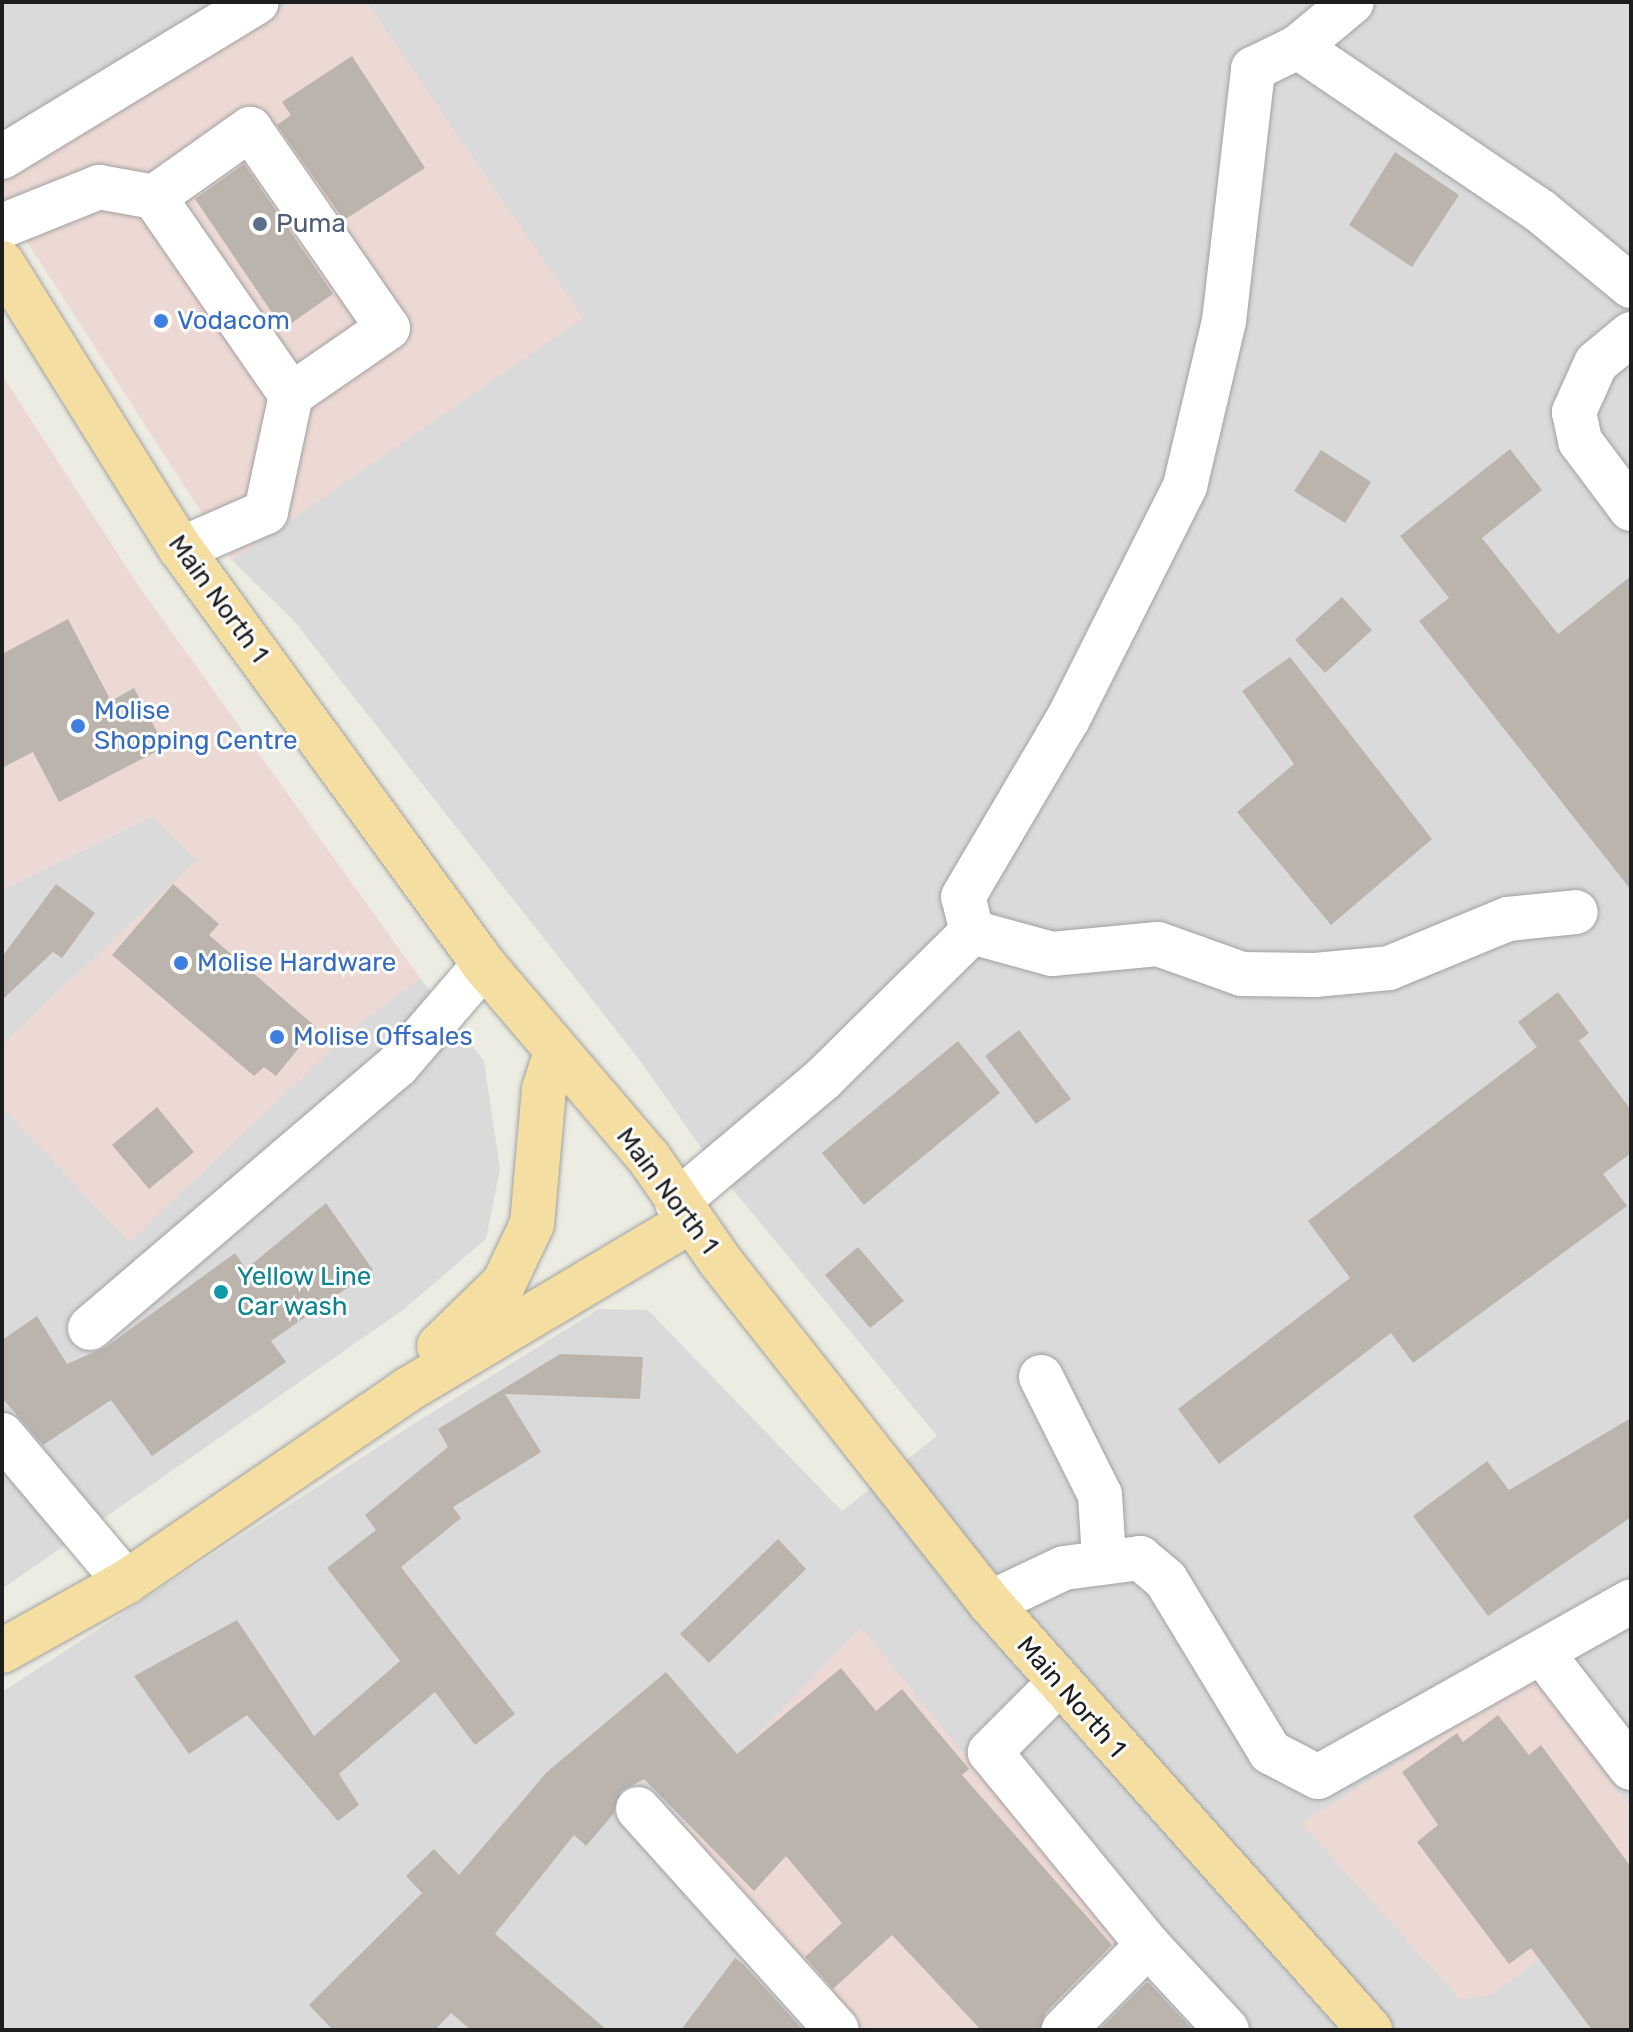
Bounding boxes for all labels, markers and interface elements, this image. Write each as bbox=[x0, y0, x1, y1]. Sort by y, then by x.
place label: Puma bbox=[276, 208, 346, 240]
marker: Puma bbox=[251, 215, 269, 233]
place label: Vodacom bbox=[177, 305, 290, 337]
marker: Vodacom bbox=[152, 312, 170, 330]
street label: Main North 1 bbox=[161, 529, 275, 669]
place label: Molise Shopping Centre bbox=[94, 695, 298, 756]
marker: Molise Shopping Centre bbox=[69, 717, 87, 735]
place label: Molise Hardware bbox=[197, 947, 396, 979]
marker: Molise Hardware bbox=[172, 954, 190, 972]
place label: Molise Offsales bbox=[293, 1021, 473, 1053]
marker: Molise Offsales bbox=[268, 1028, 286, 1046]
street label: Main North 1 bbox=[609, 1122, 725, 1260]
place label: Yellow Line Car wash bbox=[237, 1261, 372, 1322]
marker: Yellow Line Car wash bbox=[212, 1283, 230, 1301]
street label: Main North 1 bbox=[1010, 1630, 1132, 1764]

